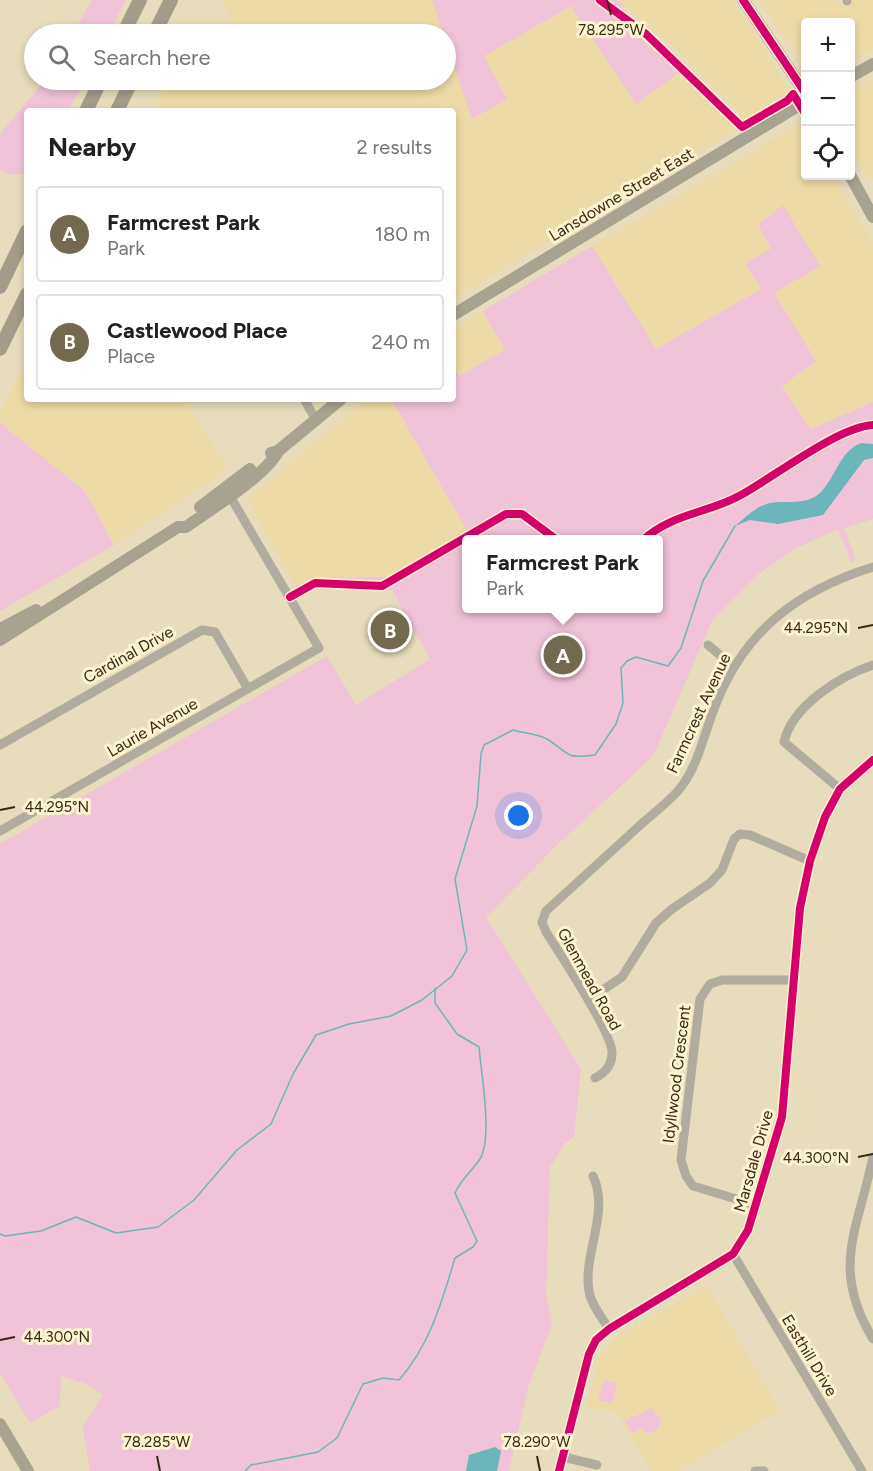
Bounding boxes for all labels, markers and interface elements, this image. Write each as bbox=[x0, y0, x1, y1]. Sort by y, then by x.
map controls bbox=[801, 18, 855, 180]
button: + bbox=[801, 18, 855, 72]
text: 78.295°W bbox=[578, 21, 645, 39]
search box bbox=[24, 24, 456, 90]
icon: search bbox=[45, 41, 78, 74]
text: Search here bbox=[93, 44, 211, 71]
button: − bbox=[801, 72, 855, 126]
button: locate bbox=[801, 126, 855, 180]
text: Nearby bbox=[48, 131, 136, 163]
text: 2 results bbox=[356, 135, 432, 159]
street label: Lansdowne Street East bbox=[545, 144, 697, 245]
text: Farmcrest Park bbox=[107, 209, 260, 236]
text: A bbox=[62, 222, 77, 246]
text: 180 m bbox=[375, 222, 430, 246]
text: Park bbox=[107, 236, 145, 260]
text: Castlewood Place bbox=[107, 317, 287, 344]
text: B bbox=[63, 330, 76, 354]
text: 240 m bbox=[372, 330, 430, 354]
text: Place bbox=[107, 344, 155, 368]
popup bbox=[462, 535, 663, 613]
text: Farmcrest Park bbox=[486, 549, 639, 576]
text: Park bbox=[486, 576, 524, 600]
pin: B bbox=[370, 608, 410, 652]
text: 44.295°N bbox=[784, 619, 848, 637]
street label: Cardinal Drive bbox=[80, 622, 177, 687]
pin: A bbox=[544, 632, 582, 678]
street label: Farmcrest Avenue bbox=[662, 650, 735, 776]
street label: Laurie Avenue bbox=[104, 694, 201, 761]
text: 44.295°N bbox=[25, 798, 89, 816]
your location bbox=[504, 801, 533, 830]
street label: Glenmead Road bbox=[554, 925, 626, 1034]
street label: Idyllwood Crescent bbox=[659, 1004, 694, 1144]
street label: Marsdale Drive bbox=[730, 1108, 777, 1214]
text: 44.300°N bbox=[783, 1149, 849, 1167]
street label: Easthill Drive bbox=[778, 1311, 841, 1400]
text: 44.300°N bbox=[24, 1328, 90, 1346]
text: 78.285°W bbox=[124, 1433, 191, 1451]
text: 78.290°W bbox=[504, 1433, 571, 1451]

